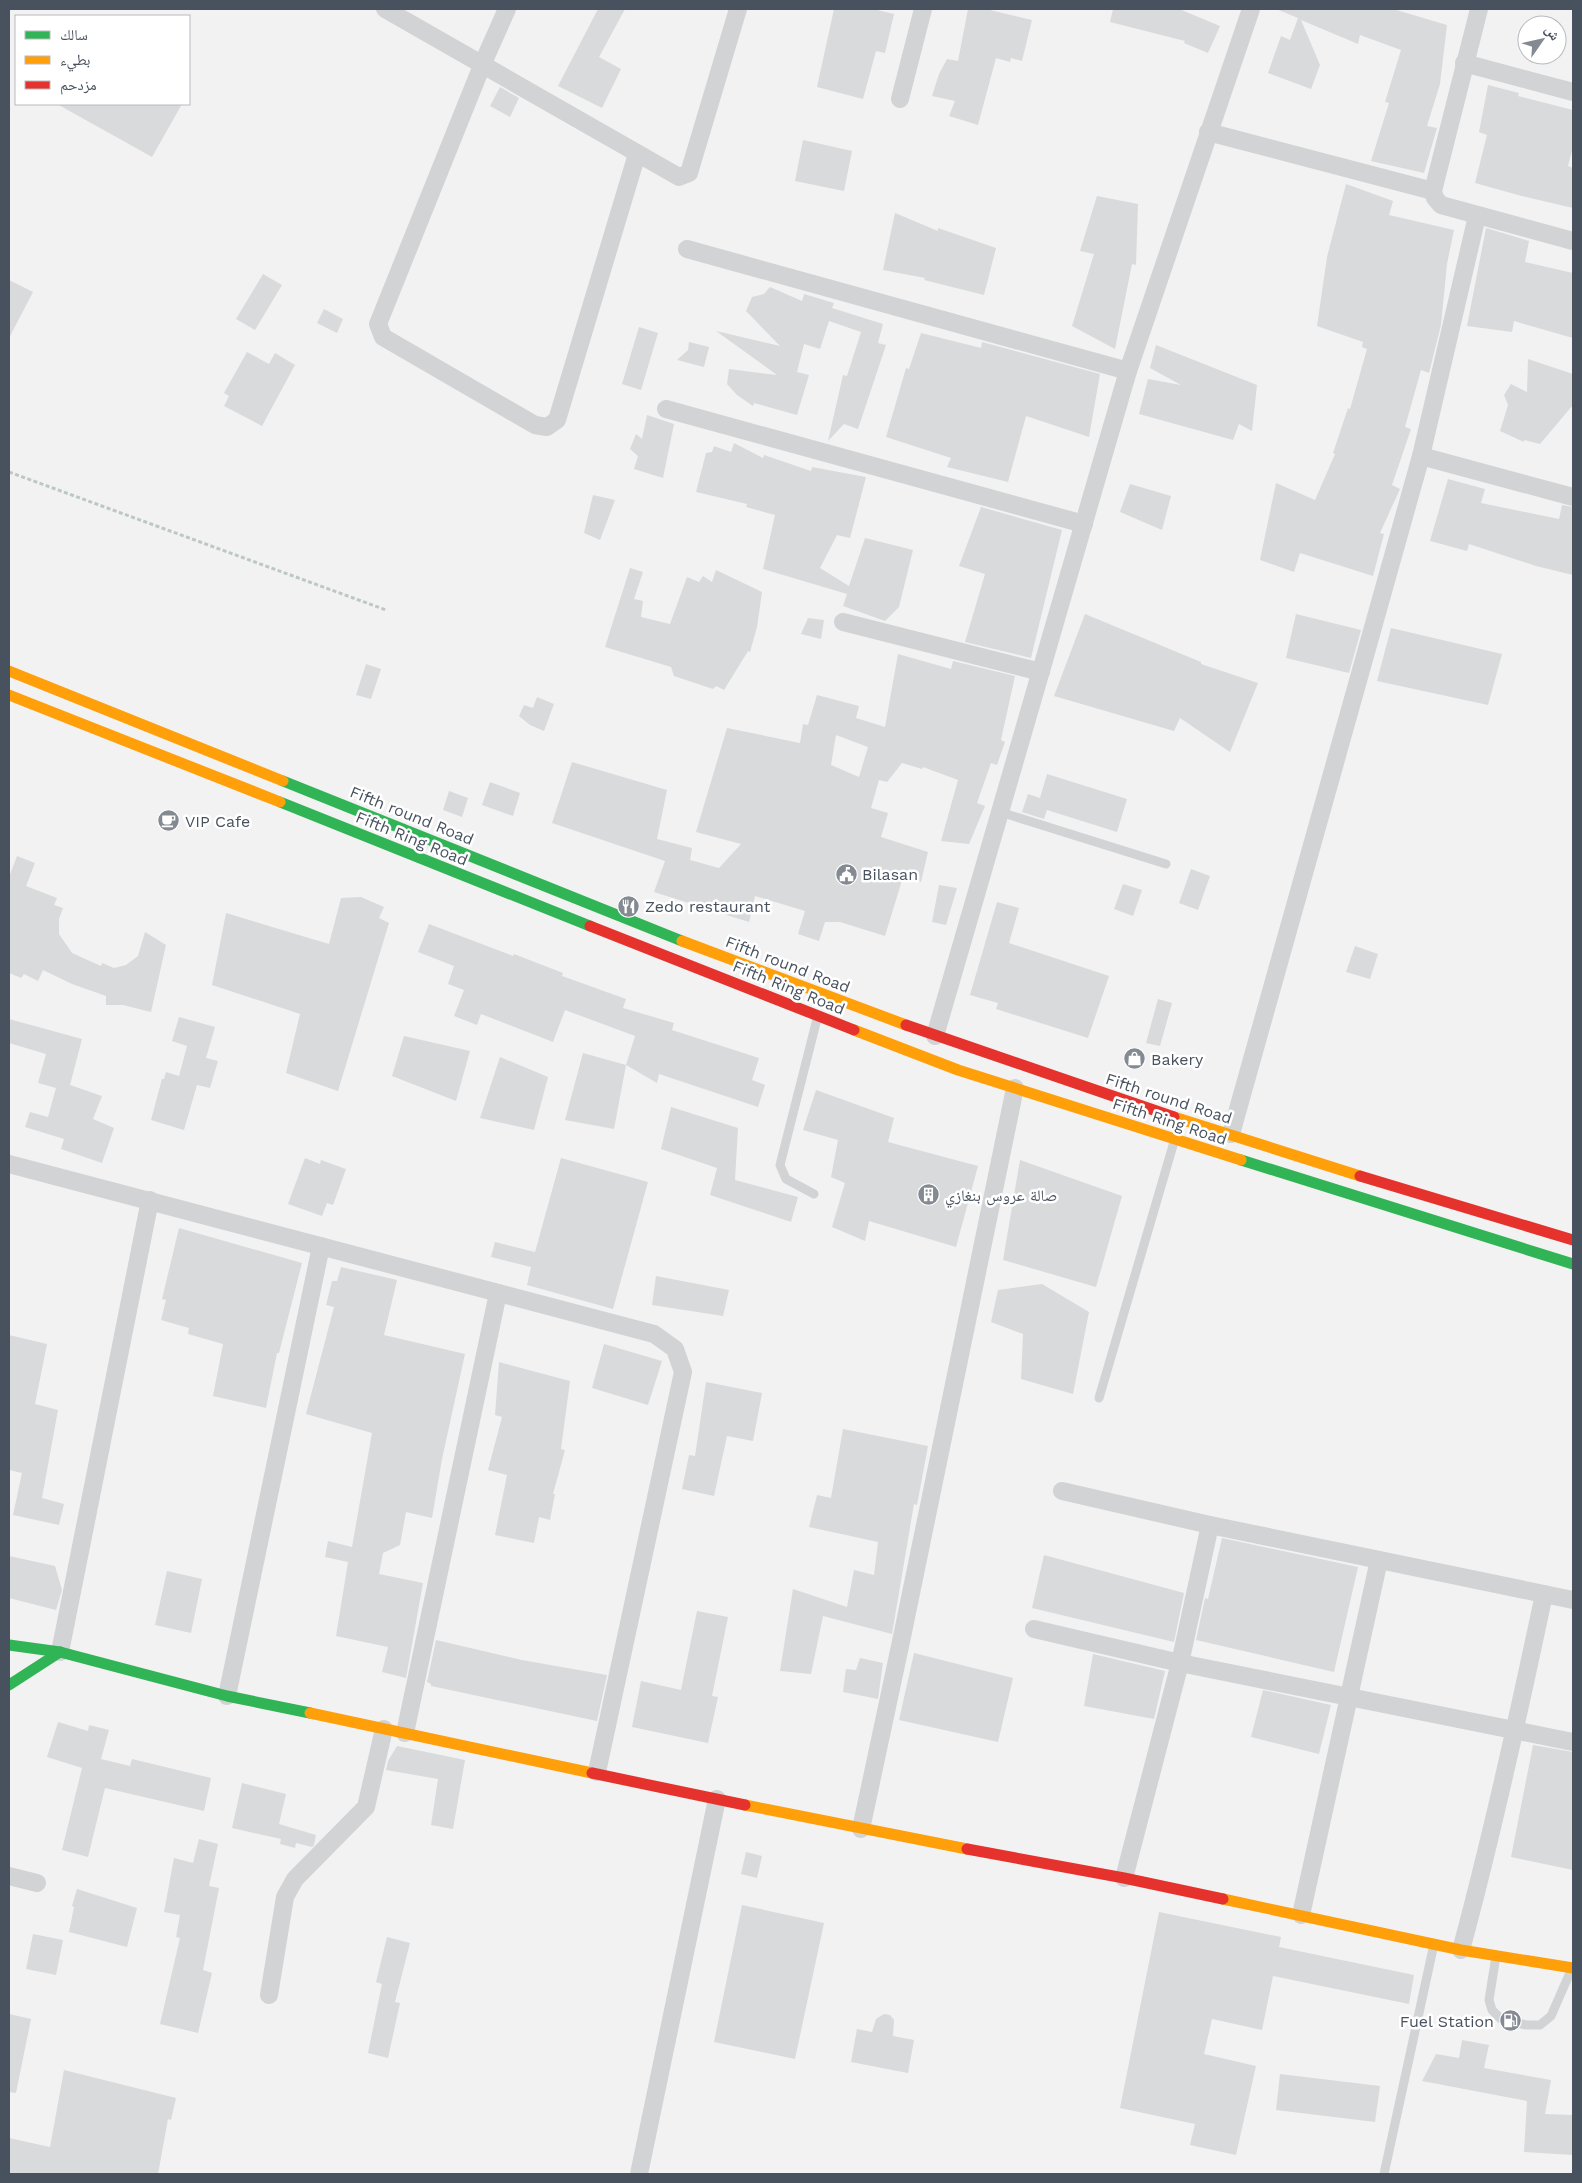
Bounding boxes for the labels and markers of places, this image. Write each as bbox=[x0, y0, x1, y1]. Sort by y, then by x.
cafe icon: VIP Cafe bbox=[157, 809, 181, 833]
place label: VIP Cafe bbox=[185, 812, 250, 831]
public building icon: Bilasan bbox=[834, 862, 858, 886]
place label: Bilasan bbox=[862, 865, 918, 884]
restaurant icon: Zedo restaurant bbox=[617, 894, 641, 918]
place label: Zedo restaurant bbox=[645, 897, 771, 916]
shop icon: Bakery bbox=[1123, 1047, 1147, 1071]
place label: Bakery bbox=[1151, 1050, 1204, 1069]
building icon: صالة عروس بنغازي bbox=[917, 1183, 941, 1207]
place label: صالة عروس بنغازي bbox=[945, 1186, 1057, 1208]
fuel station icon: Fuel Station bbox=[1498, 2009, 1522, 2033]
place label: Fuel Station bbox=[1400, 2012, 1494, 2031]

